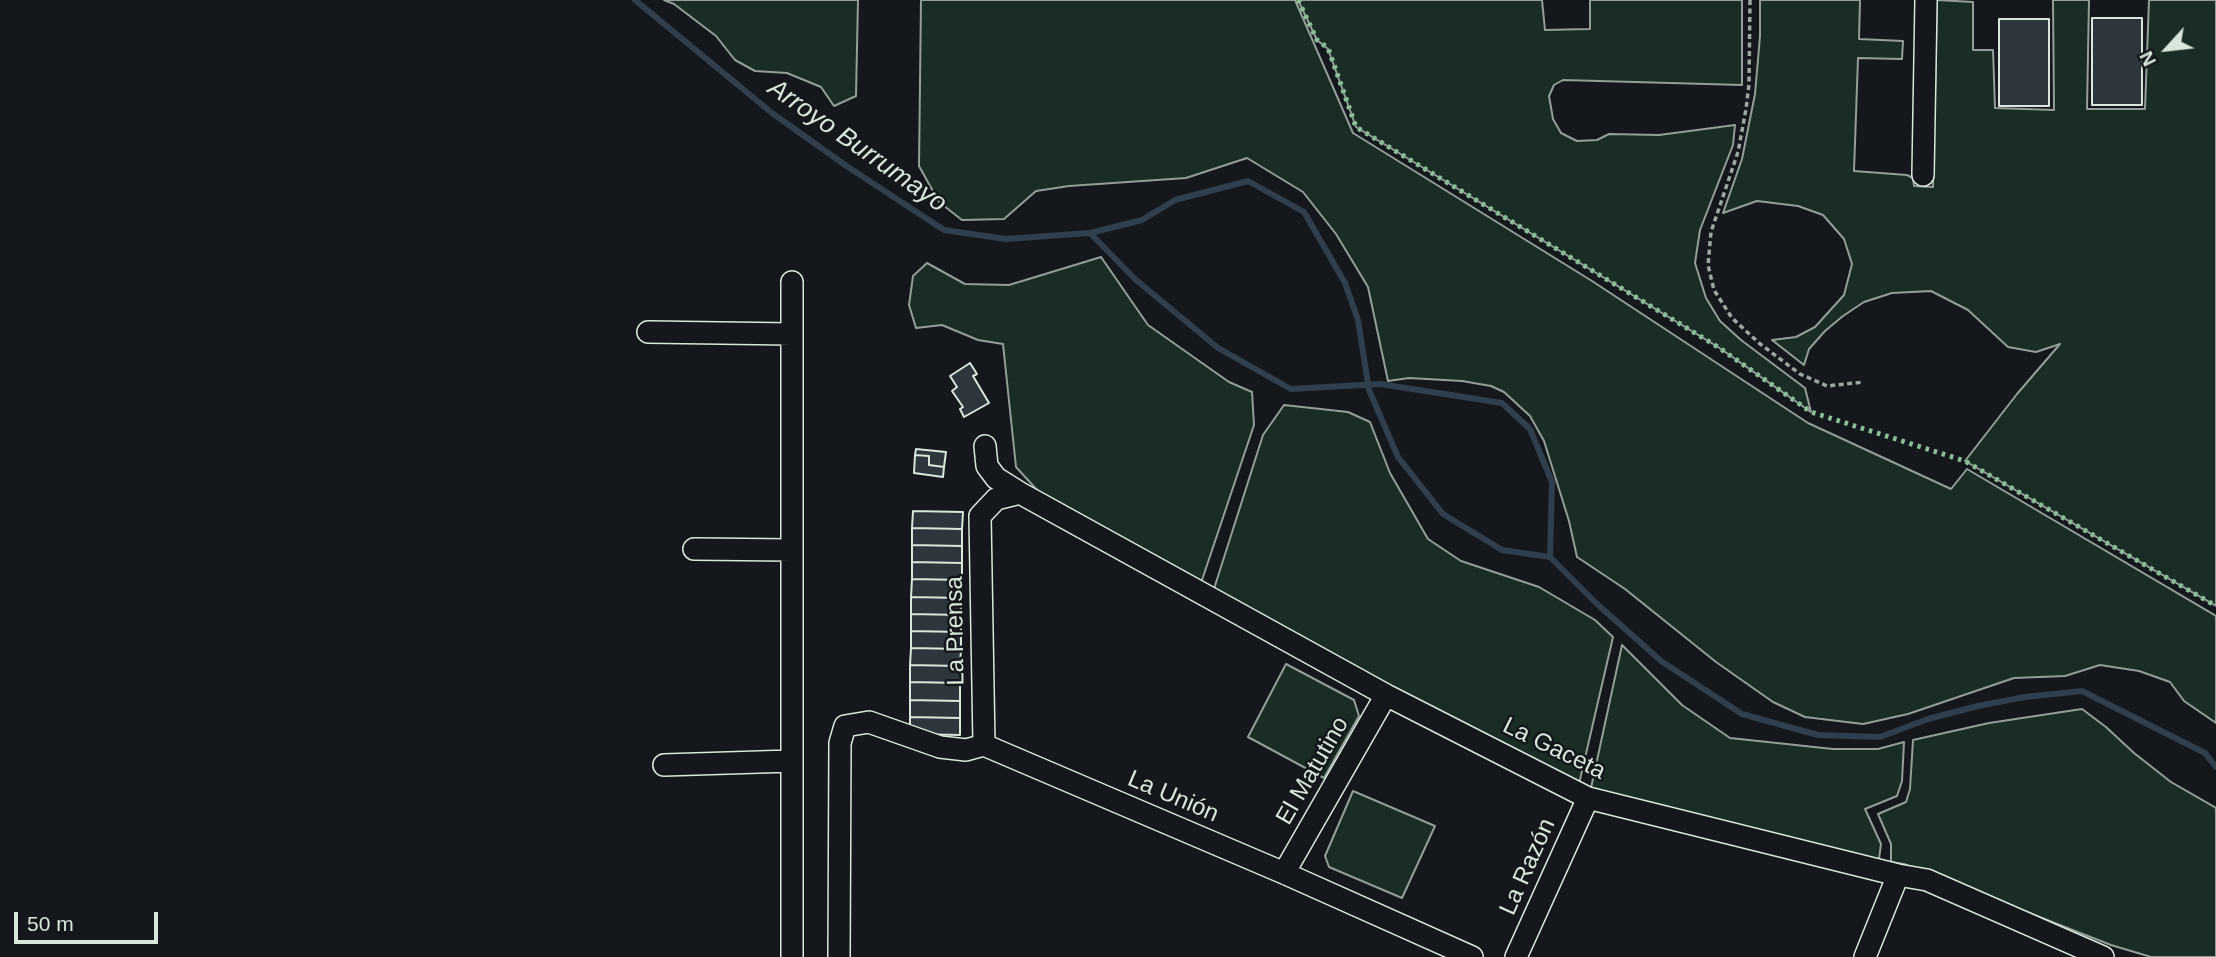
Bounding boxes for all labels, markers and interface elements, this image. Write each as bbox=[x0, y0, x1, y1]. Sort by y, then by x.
north arrow bbox=[2132, 14, 2202, 84]
text: N bbox=[2135, 48, 2160, 70]
water label: Arroyo Burrumayo bbox=[762, 73, 952, 219]
street label: La Prensa bbox=[941, 576, 971, 686]
street label: El Matutino bbox=[1271, 712, 1355, 830]
street label: La Gaceta bbox=[1498, 712, 1610, 786]
street label: La Unión bbox=[1123, 765, 1223, 829]
street label: La Razón bbox=[1494, 814, 1562, 920]
scale bar bbox=[18, 898, 161, 942]
text: 50 m bbox=[27, 912, 74, 935]

